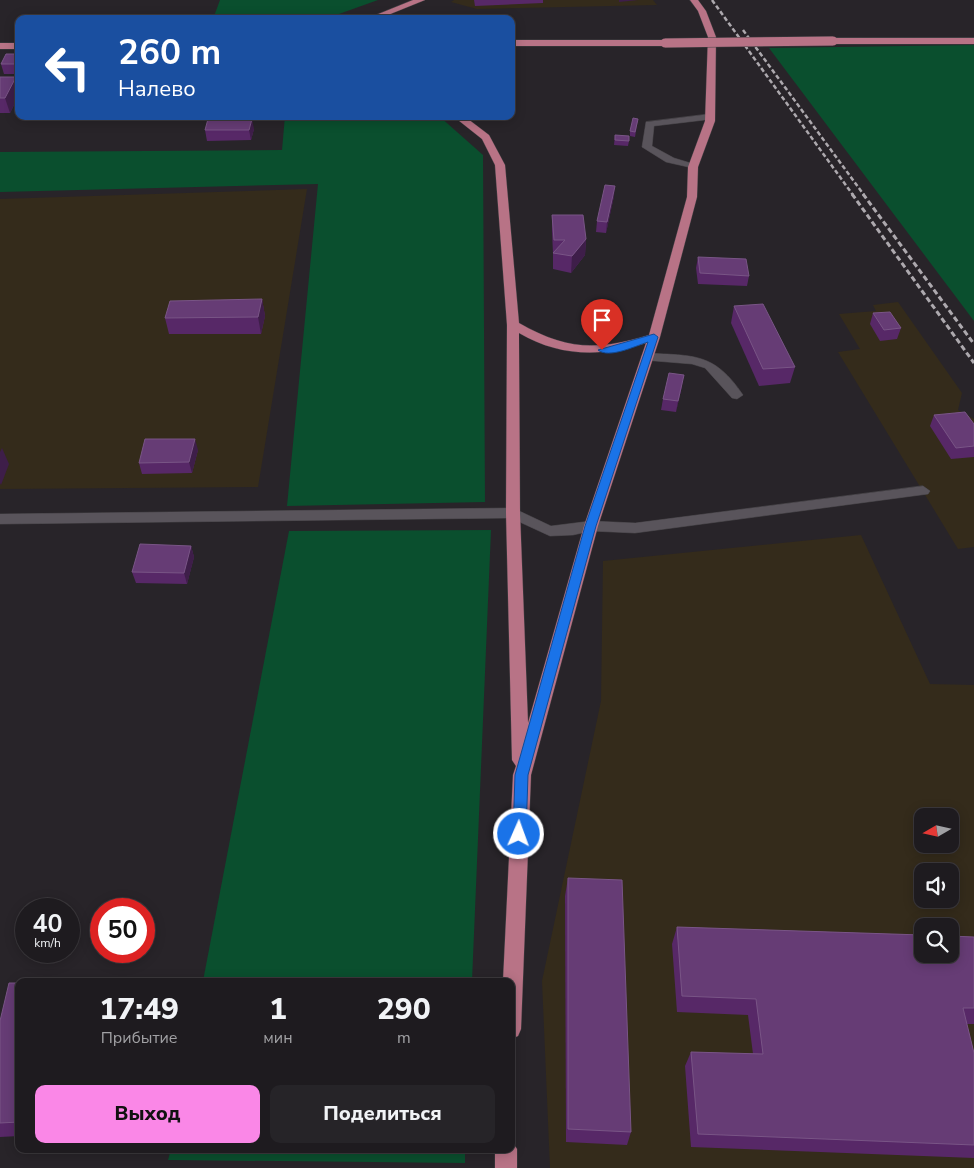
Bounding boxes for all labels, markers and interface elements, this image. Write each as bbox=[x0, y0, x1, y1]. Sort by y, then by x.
text: 260 m bbox=[118, 29, 221, 76]
icon: left bbox=[35, 35, 100, 100]
text: Налево bbox=[118, 74, 196, 104]
pin bbox=[581, 299, 623, 350]
icon: arrive bbox=[588, 306, 616, 334]
position arrow bbox=[492, 807, 544, 859]
north arrow bbox=[914, 808, 959, 852]
map controls bbox=[914, 808, 959, 963]
button: sound bbox=[914, 863, 959, 908]
speed limit sign: 50 bbox=[90, 898, 155, 963]
text: 40 bbox=[32, 907, 63, 941]
button: search bbox=[914, 918, 959, 963]
text: km/h bbox=[34, 935, 61, 951]
text: 17:49 bbox=[99, 989, 179, 1030]
text: 1 bbox=[269, 989, 287, 1030]
text: 290 bbox=[377, 989, 431, 1030]
text: Прибытие bbox=[101, 1027, 178, 1049]
text: мин bbox=[263, 1027, 293, 1049]
text: m bbox=[397, 1027, 411, 1049]
button: Выход bbox=[35, 1085, 260, 1143]
button: Поделиться bbox=[270, 1085, 495, 1143]

